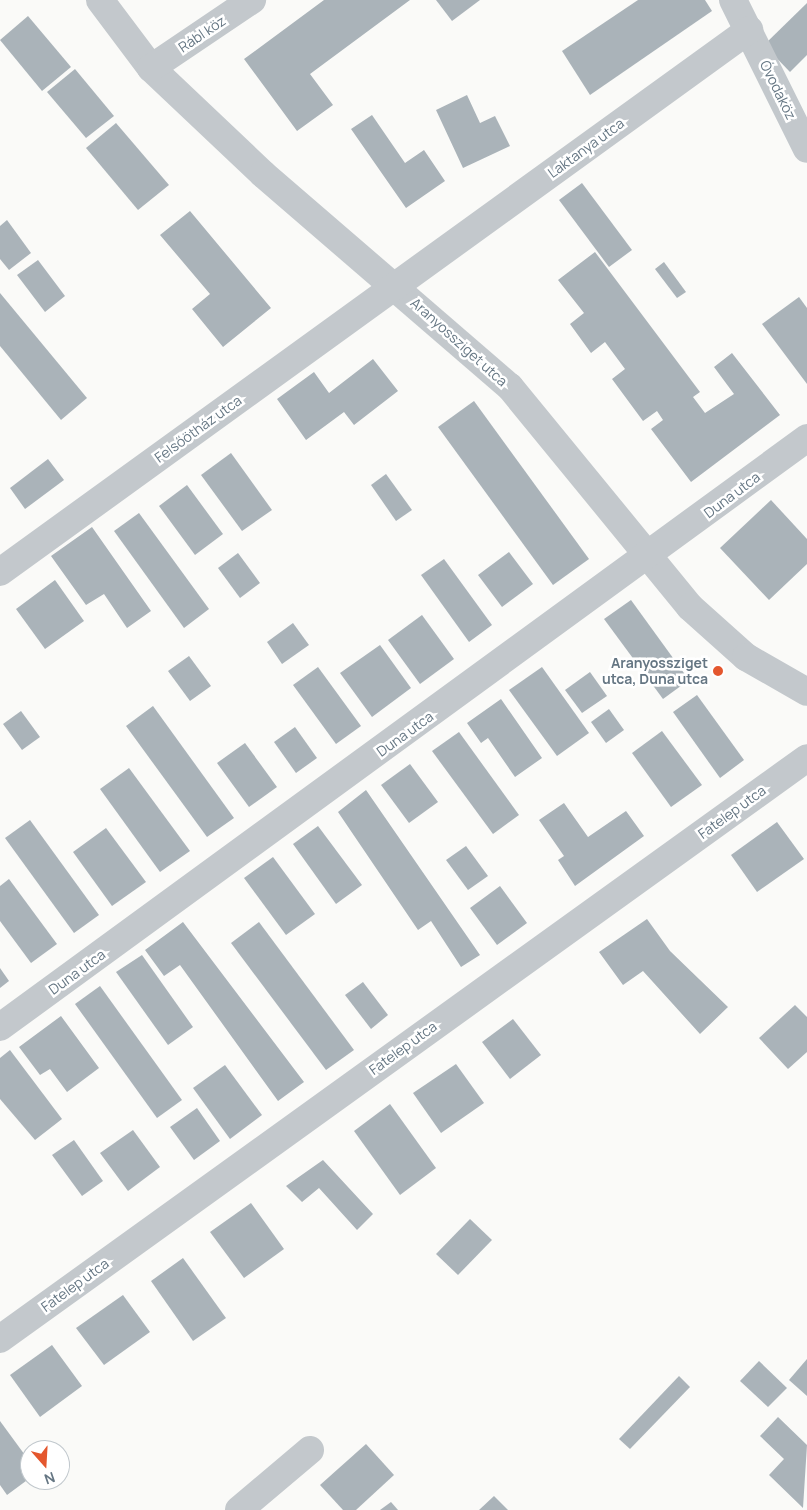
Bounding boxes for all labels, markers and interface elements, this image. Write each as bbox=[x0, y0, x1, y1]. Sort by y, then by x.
street label: Rábl köz bbox=[175, 12, 229, 56]
street label: Óvodaköz bbox=[757, 58, 799, 122]
street label: Laktanya utca bbox=[545, 115, 627, 181]
street label: Aranyossziget utca bbox=[407, 294, 511, 390]
street label: Felsőötház utca bbox=[151, 392, 245, 466]
street label: Duna utca bbox=[701, 469, 763, 521]
place label: Aranyossziget utca, Duna utca bbox=[602, 655, 708, 688]
marker: Aranyossziget utca, Duna utca bbox=[712, 665, 724, 677]
street label: Duna utca bbox=[373, 708, 437, 760]
street label: Fatelep utca bbox=[695, 782, 769, 842]
street label: Duna utca bbox=[45, 946, 109, 998]
street label: Fatelep utca bbox=[366, 1018, 440, 1078]
street label: Fatelep utca bbox=[38, 1255, 112, 1315]
north arrow bbox=[20, 1440, 70, 1490]
text: N bbox=[42, 1468, 58, 1489]

